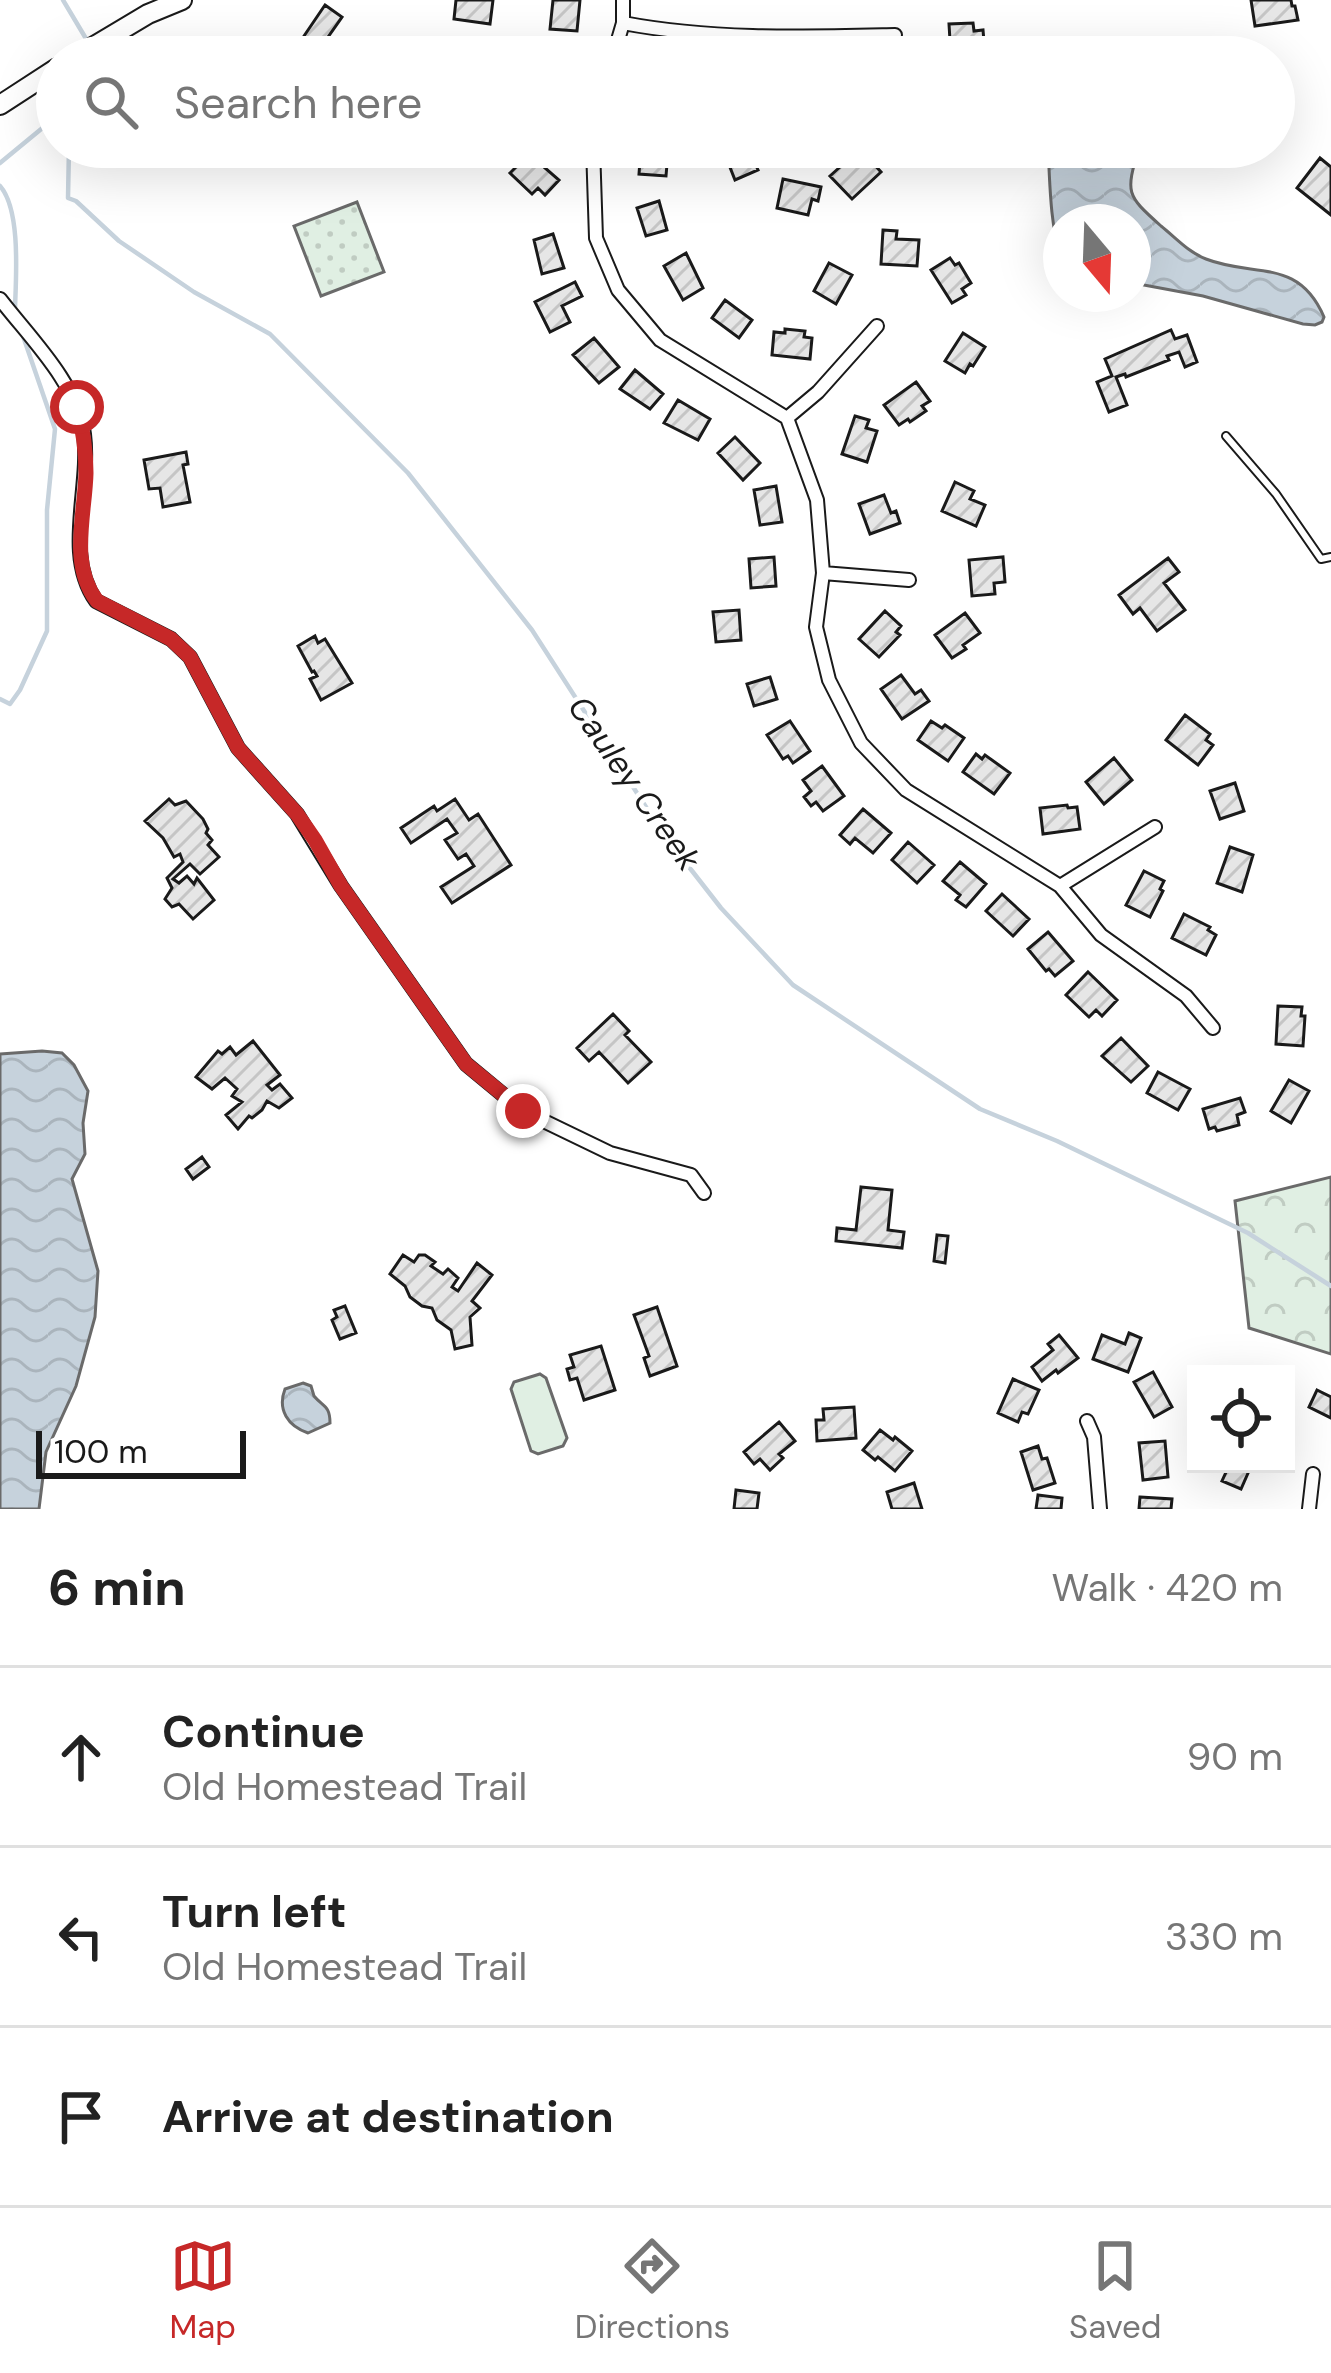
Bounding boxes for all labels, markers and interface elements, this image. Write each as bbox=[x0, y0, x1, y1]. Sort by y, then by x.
search box bbox=[36, 36, 1295, 168]
icon: search bbox=[78, 69, 144, 135]
text: Search here bbox=[174, 73, 422, 132]
north arrow bbox=[1043, 204, 1151, 312]
route start bbox=[50, 380, 104, 434]
water label: Cauley Creek bbox=[558, 687, 711, 879]
route end bbox=[496, 1084, 550, 1138]
map controls bbox=[1187, 1365, 1295, 1473]
button: locate bbox=[1187, 1365, 1295, 1473]
scale bar bbox=[36, 1425, 246, 1478]
text: 100 m bbox=[54, 1430, 148, 1473]
text: 6 min bbox=[48, 1554, 186, 1621]
text: Walk · 420 m bbox=[1052, 1562, 1283, 1613]
text: Continue bbox=[162, 1702, 365, 1761]
icon: ahead bbox=[48, 1724, 114, 1790]
text: 90 m bbox=[1187, 1731, 1283, 1782]
text: Old Homestead Trail bbox=[162, 1761, 527, 1812]
text: Turn left bbox=[162, 1882, 346, 1941]
icon: left bbox=[48, 1904, 114, 1970]
text: 330 m bbox=[1165, 1911, 1283, 1962]
text: Old Homestead Trail bbox=[162, 1941, 527, 1992]
icon: arrive bbox=[48, 2084, 114, 2150]
text: Arrive at destination bbox=[162, 2087, 614, 2146]
tab: Map bbox=[169, 2233, 236, 2348]
tab: Directions bbox=[575, 2233, 730, 2348]
tab: Saved bbox=[1069, 2233, 1162, 2348]

